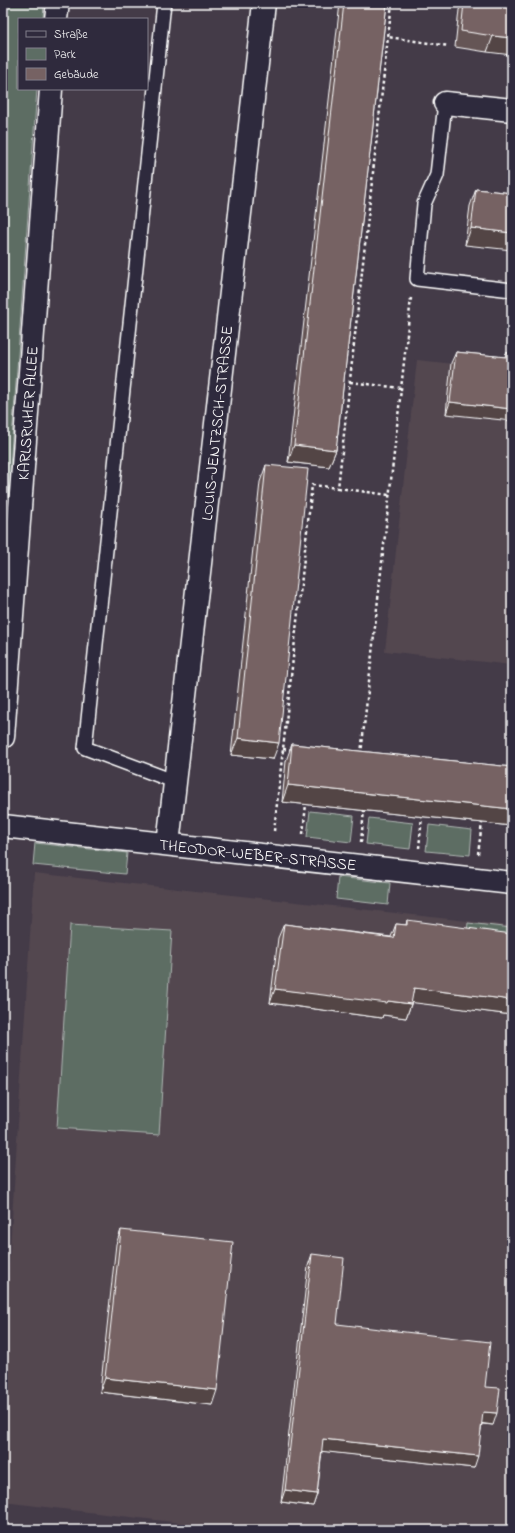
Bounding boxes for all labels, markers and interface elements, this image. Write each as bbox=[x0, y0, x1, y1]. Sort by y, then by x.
legend bbox=[18, 18, 148, 90]
text: Straße bbox=[54, 26, 88, 44]
text: Park bbox=[54, 46, 76, 64]
text: Gebäude bbox=[54, 66, 99, 84]
street label: LOUIS-JENTZSCH-STRASSE bbox=[196, 325, 240, 522]
street label: KARLSRUHER ALLEE bbox=[12, 345, 46, 481]
street label: THEODOR-WEBER-STRASSE bbox=[158, 834, 358, 878]

